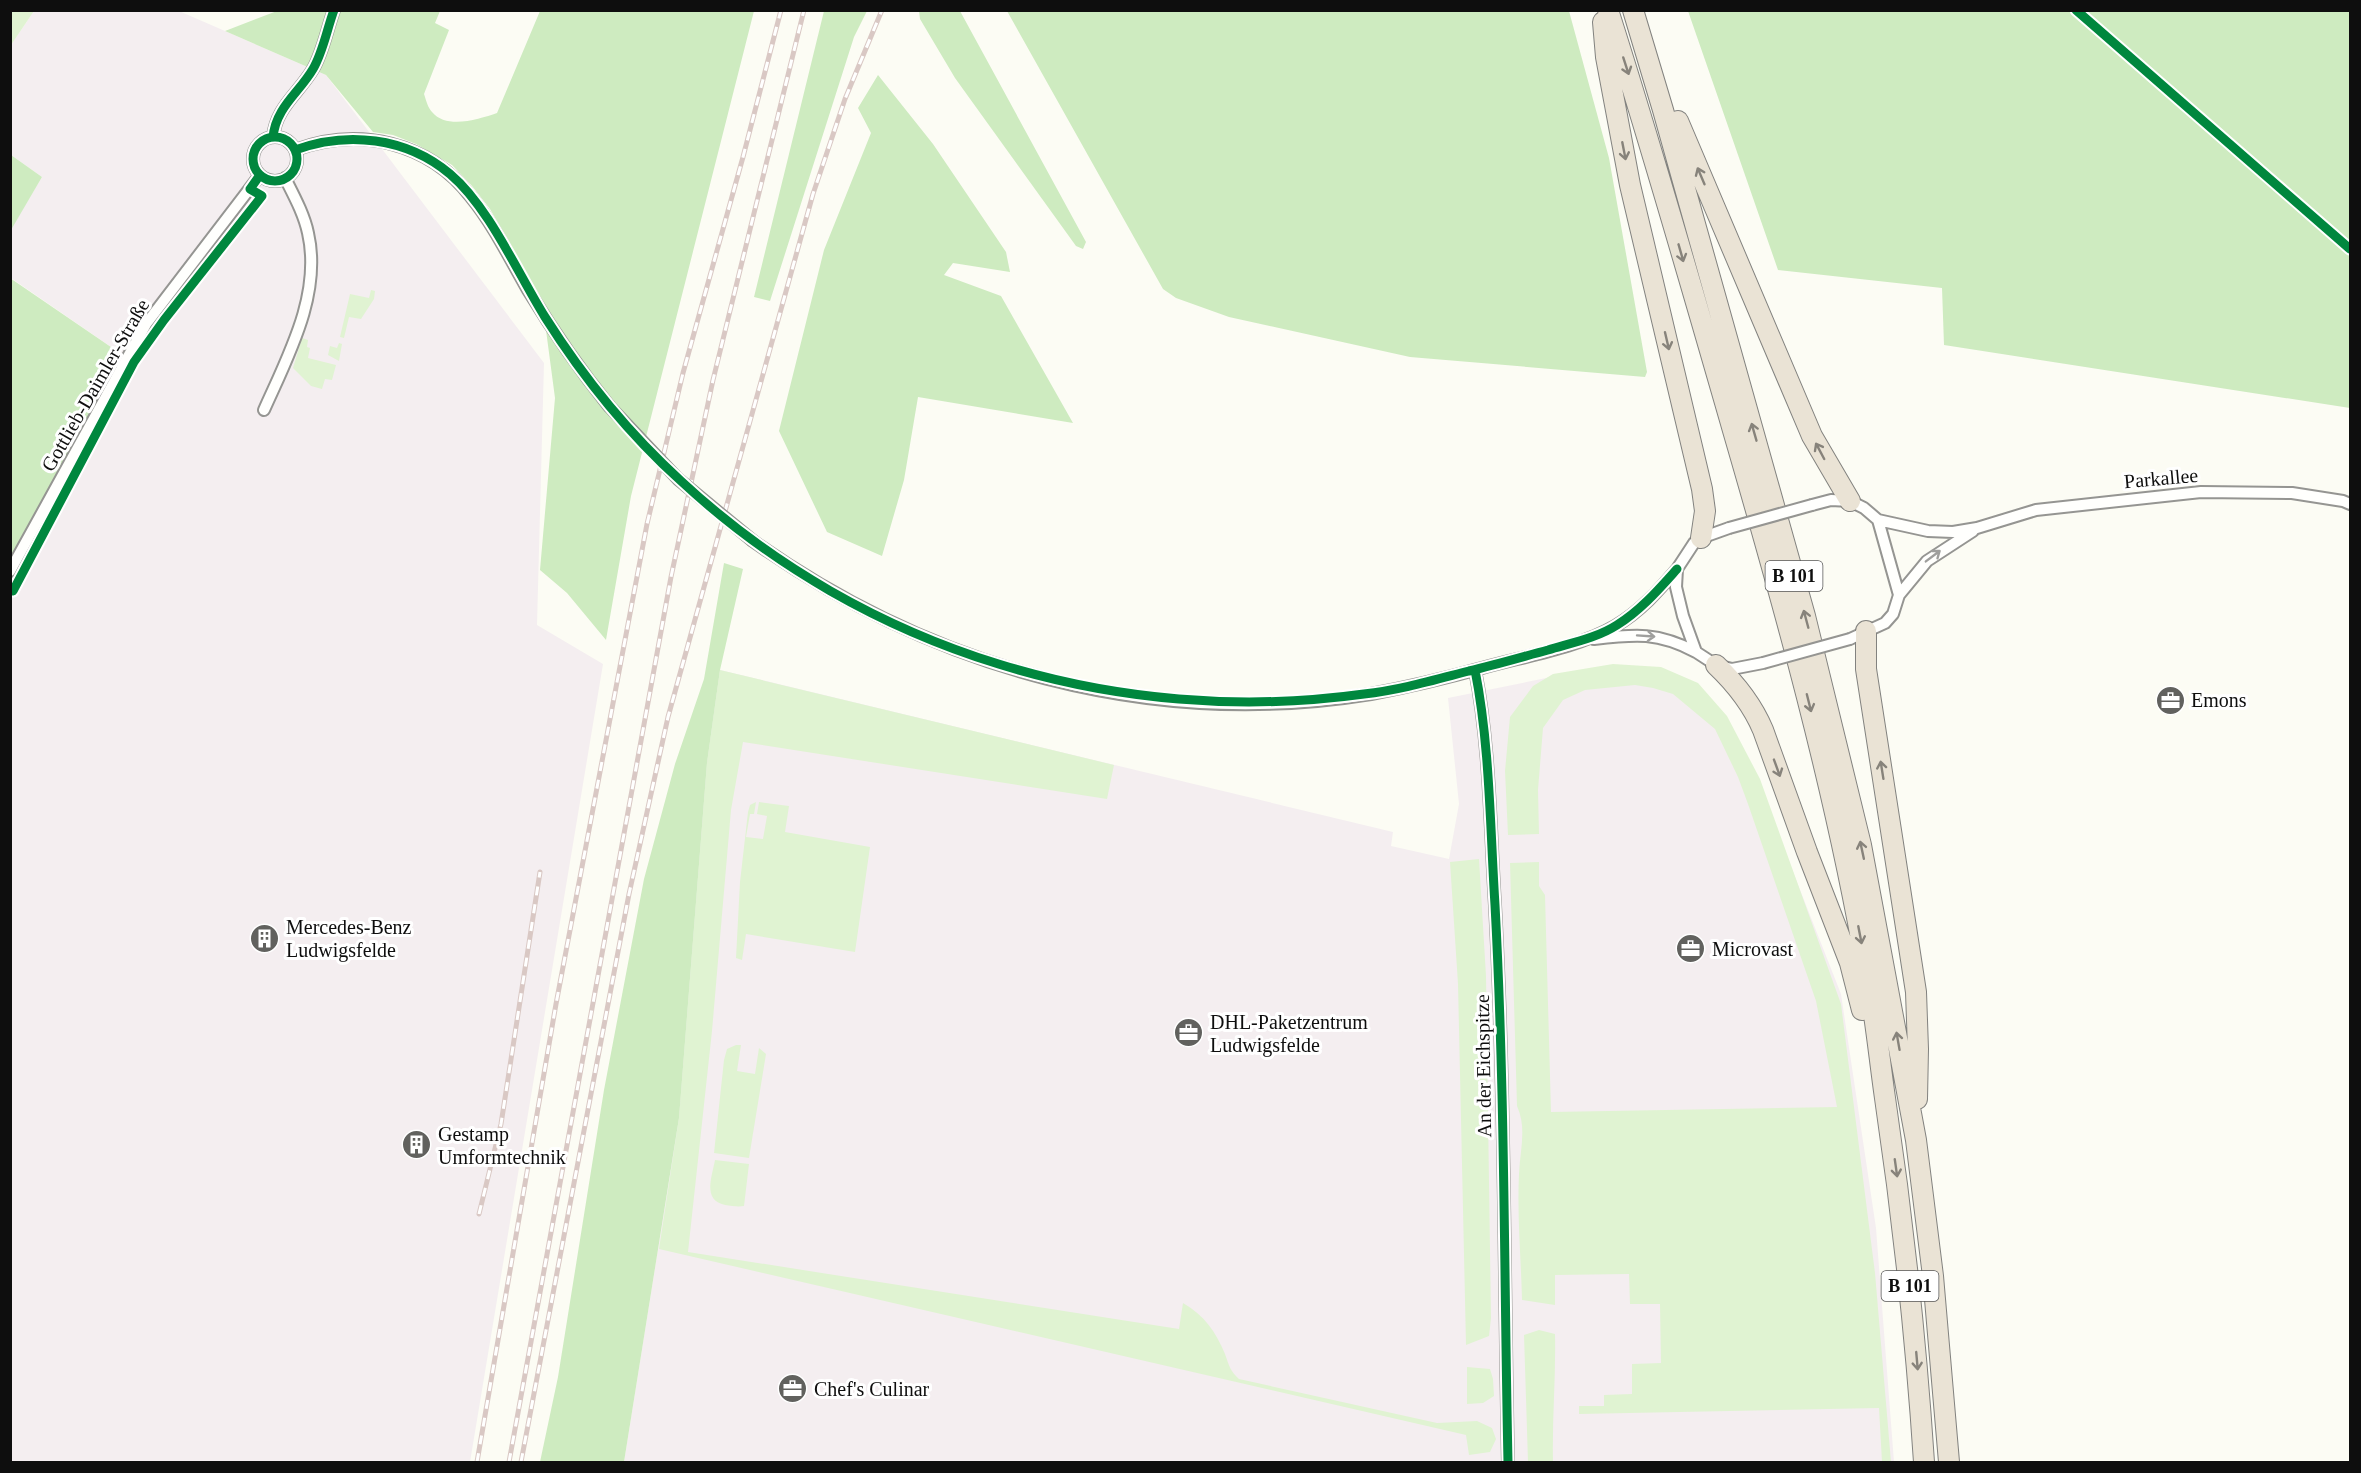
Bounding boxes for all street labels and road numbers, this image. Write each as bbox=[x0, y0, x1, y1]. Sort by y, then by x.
street label: Gottlieb-Daimler-Straße bbox=[37, 295, 153, 475]
street label: Parkallee bbox=[2123, 464, 2199, 492]
road number: B 101 bbox=[1766, 561, 1822, 591]
street label: An der Eichspitze bbox=[1471, 994, 1496, 1138]
road number: B 101 bbox=[1882, 1271, 1938, 1301]

